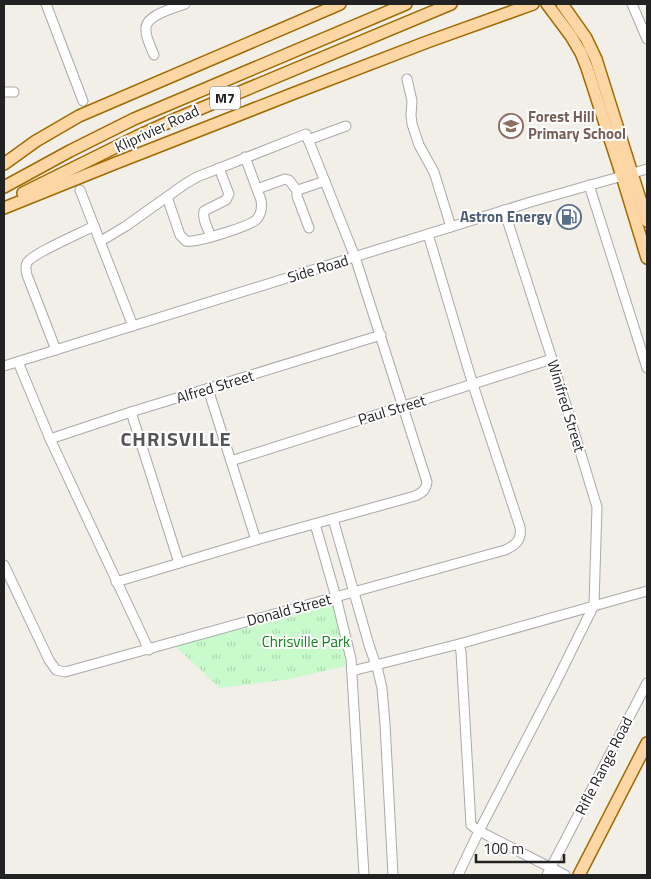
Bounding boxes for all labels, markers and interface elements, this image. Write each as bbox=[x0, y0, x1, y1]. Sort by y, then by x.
road number: M7 bbox=[210, 86, 240, 110]
street label: Kliprivier Road bbox=[111, 99, 203, 158]
place label: Forest Hill Primary School bbox=[528, 105, 626, 145]
school or university icon: Forest Hill Primary School bbox=[498, 113, 524, 139]
fuel station icon: Astron Energy bbox=[556, 204, 582, 230]
place label: Astron Energy bbox=[460, 205, 552, 228]
street label: Side Road bbox=[285, 248, 351, 289]
street label: Winifred Street bbox=[542, 357, 592, 456]
street label: Alfred Street bbox=[173, 364, 257, 409]
street label: Paul Street bbox=[355, 388, 429, 431]
district label: CHRISVILLE bbox=[121, 423, 231, 454]
street label: Donald Street bbox=[244, 587, 334, 632]
park label: Chrisville Park bbox=[262, 630, 350, 653]
street label: Rifle Range Road bbox=[569, 713, 638, 819]
scale bar bbox=[476, 832, 564, 864]
text: 100 m bbox=[483, 837, 524, 860]

